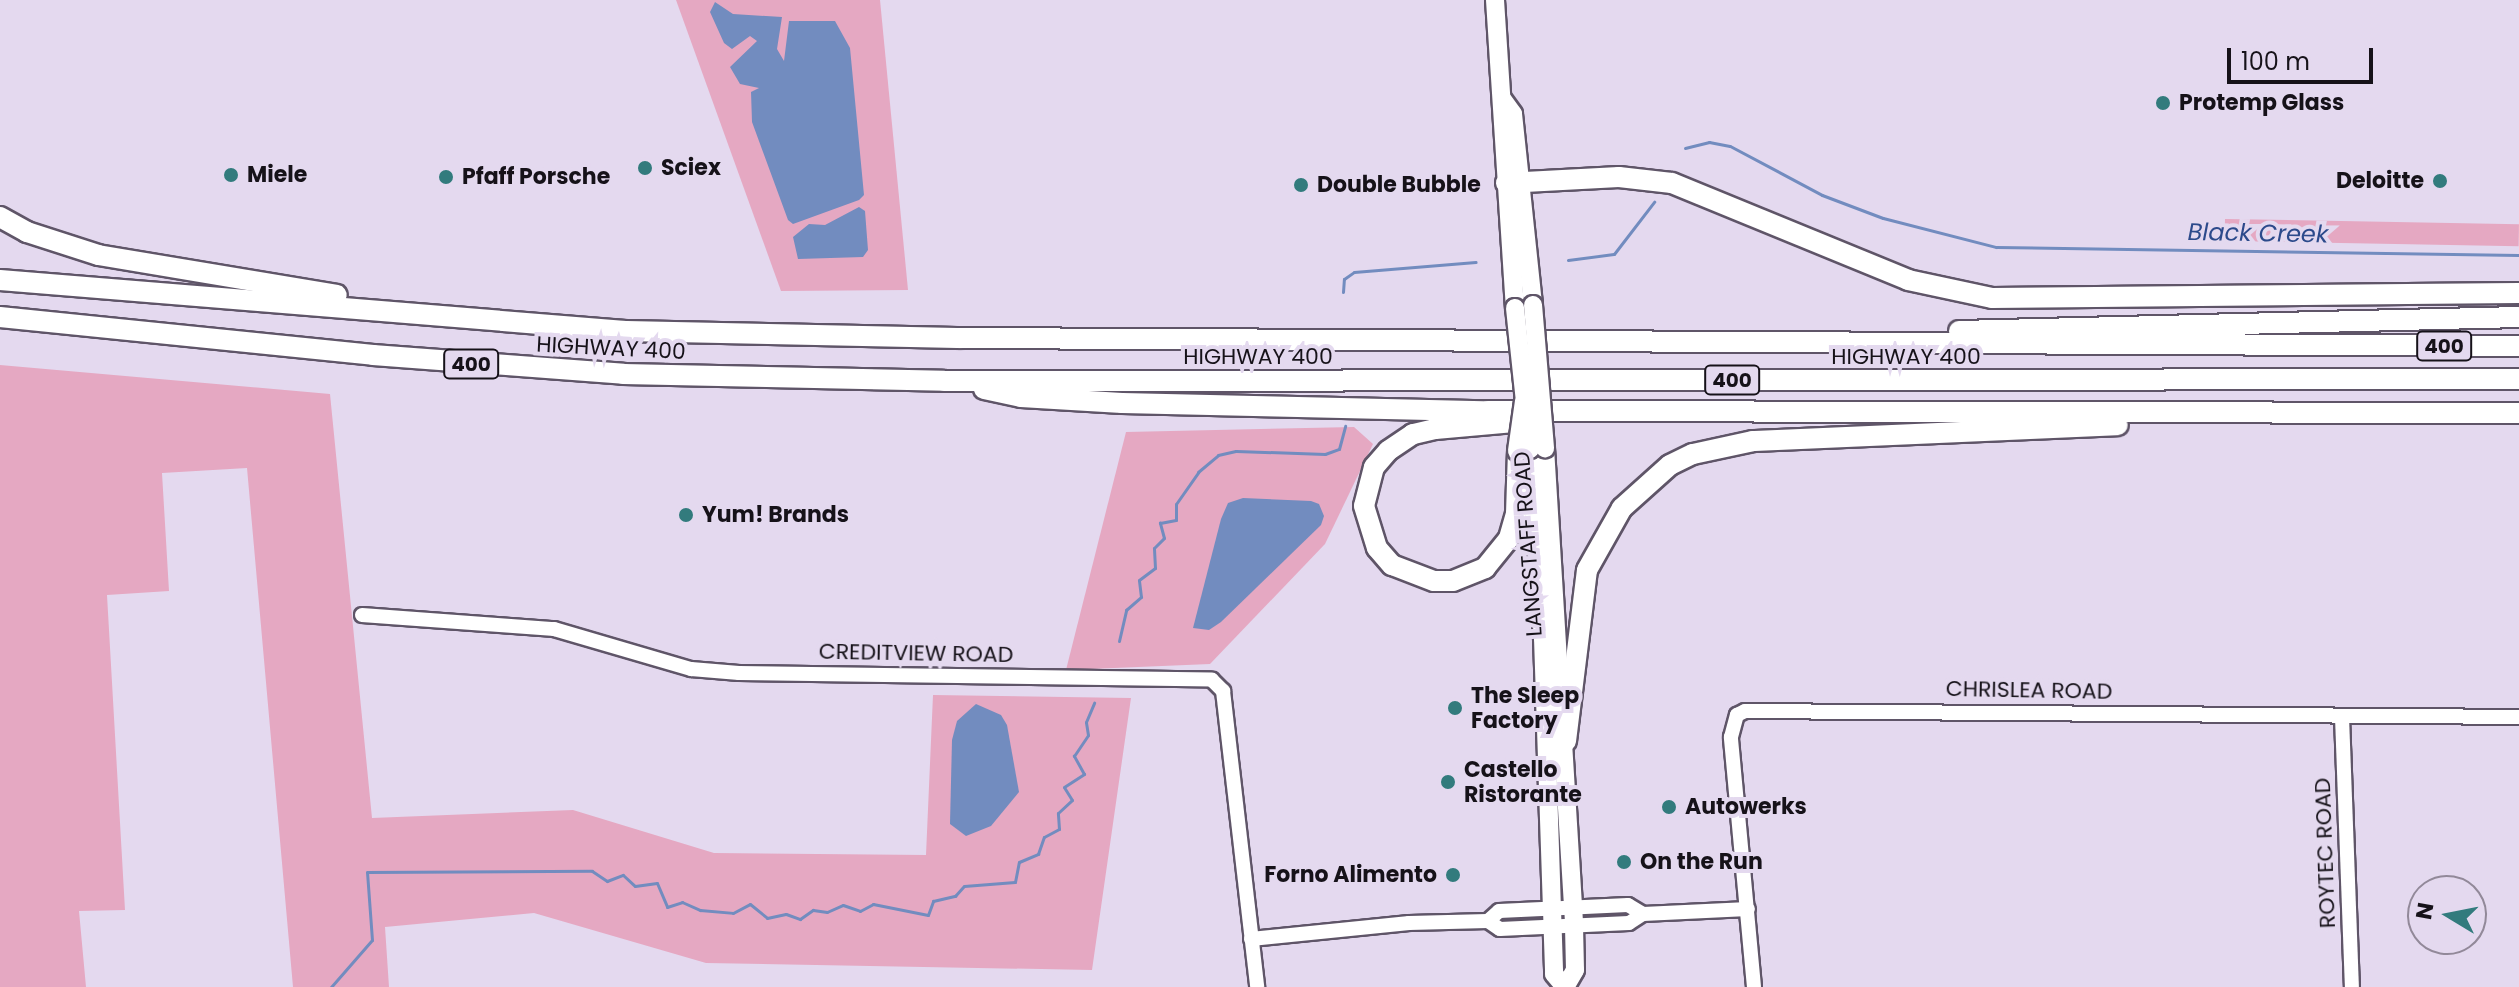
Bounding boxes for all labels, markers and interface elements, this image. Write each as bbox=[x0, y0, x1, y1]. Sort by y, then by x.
scale bar bbox=[2231, 32, 2377, 82]
text: 100 m bbox=[2241, 45, 2310, 78]
place label: Protemp Glass bbox=[2179, 90, 2344, 116]
marker: Protemp Glass bbox=[2154, 94, 2172, 112]
place label: Sciex bbox=[661, 155, 721, 181]
marker: Sciex bbox=[636, 159, 654, 177]
place label: Miele bbox=[247, 162, 307, 188]
place label: Pfaff Porsche bbox=[462, 164, 610, 190]
marker: Miele bbox=[222, 166, 240, 184]
marker: Pfaff Porsche bbox=[437, 168, 455, 186]
place label: Deloitte bbox=[2336, 168, 2424, 194]
place label: Double Bubble bbox=[1317, 172, 1481, 198]
marker: Deloitte bbox=[2431, 172, 2449, 190]
marker: Double Bubble bbox=[1292, 176, 1310, 194]
water label: Black Creek bbox=[2187, 217, 2329, 249]
road number: 400 bbox=[2416, 330, 2472, 362]
street label: HIGHWAY 400 bbox=[536, 331, 686, 365]
street label: HIGHWAY 400 bbox=[1183, 344, 1333, 370]
street label: HIGHWAY 400 bbox=[1831, 344, 1981, 370]
road number: 400 bbox=[443, 348, 499, 380]
road number: 400 bbox=[1704, 364, 1760, 396]
street label: LANGSTAFF ROAD bbox=[1508, 450, 1548, 638]
place label: Yum! Brands bbox=[702, 502, 849, 528]
marker: Yum! Brands bbox=[677, 506, 695, 524]
street label: CREDITVIEW ROAD bbox=[819, 638, 1013, 668]
street label: CHRISLEA ROAD bbox=[1946, 675, 2112, 705]
place label: The Sleep Factory bbox=[1471, 682, 1579, 734]
marker: The Sleep Factory bbox=[1446, 699, 1464, 717]
place label: Castello Ristorante bbox=[1464, 756, 1582, 808]
marker: Castello Ristorante bbox=[1439, 773, 1457, 791]
street label: ROYTEC ROAD bbox=[2309, 777, 2341, 929]
place label: Autowerks bbox=[1685, 794, 1807, 820]
marker: Autowerks bbox=[1660, 798, 1678, 816]
place label: On the Run bbox=[1640, 849, 1763, 875]
marker: On the Run bbox=[1615, 853, 1633, 871]
place label: Forno Alimento bbox=[1264, 862, 1437, 888]
marker: Forno Alimento bbox=[1444, 866, 1462, 884]
north arrow bbox=[2407, 875, 2487, 955]
text: N bbox=[2408, 900, 2442, 922]

